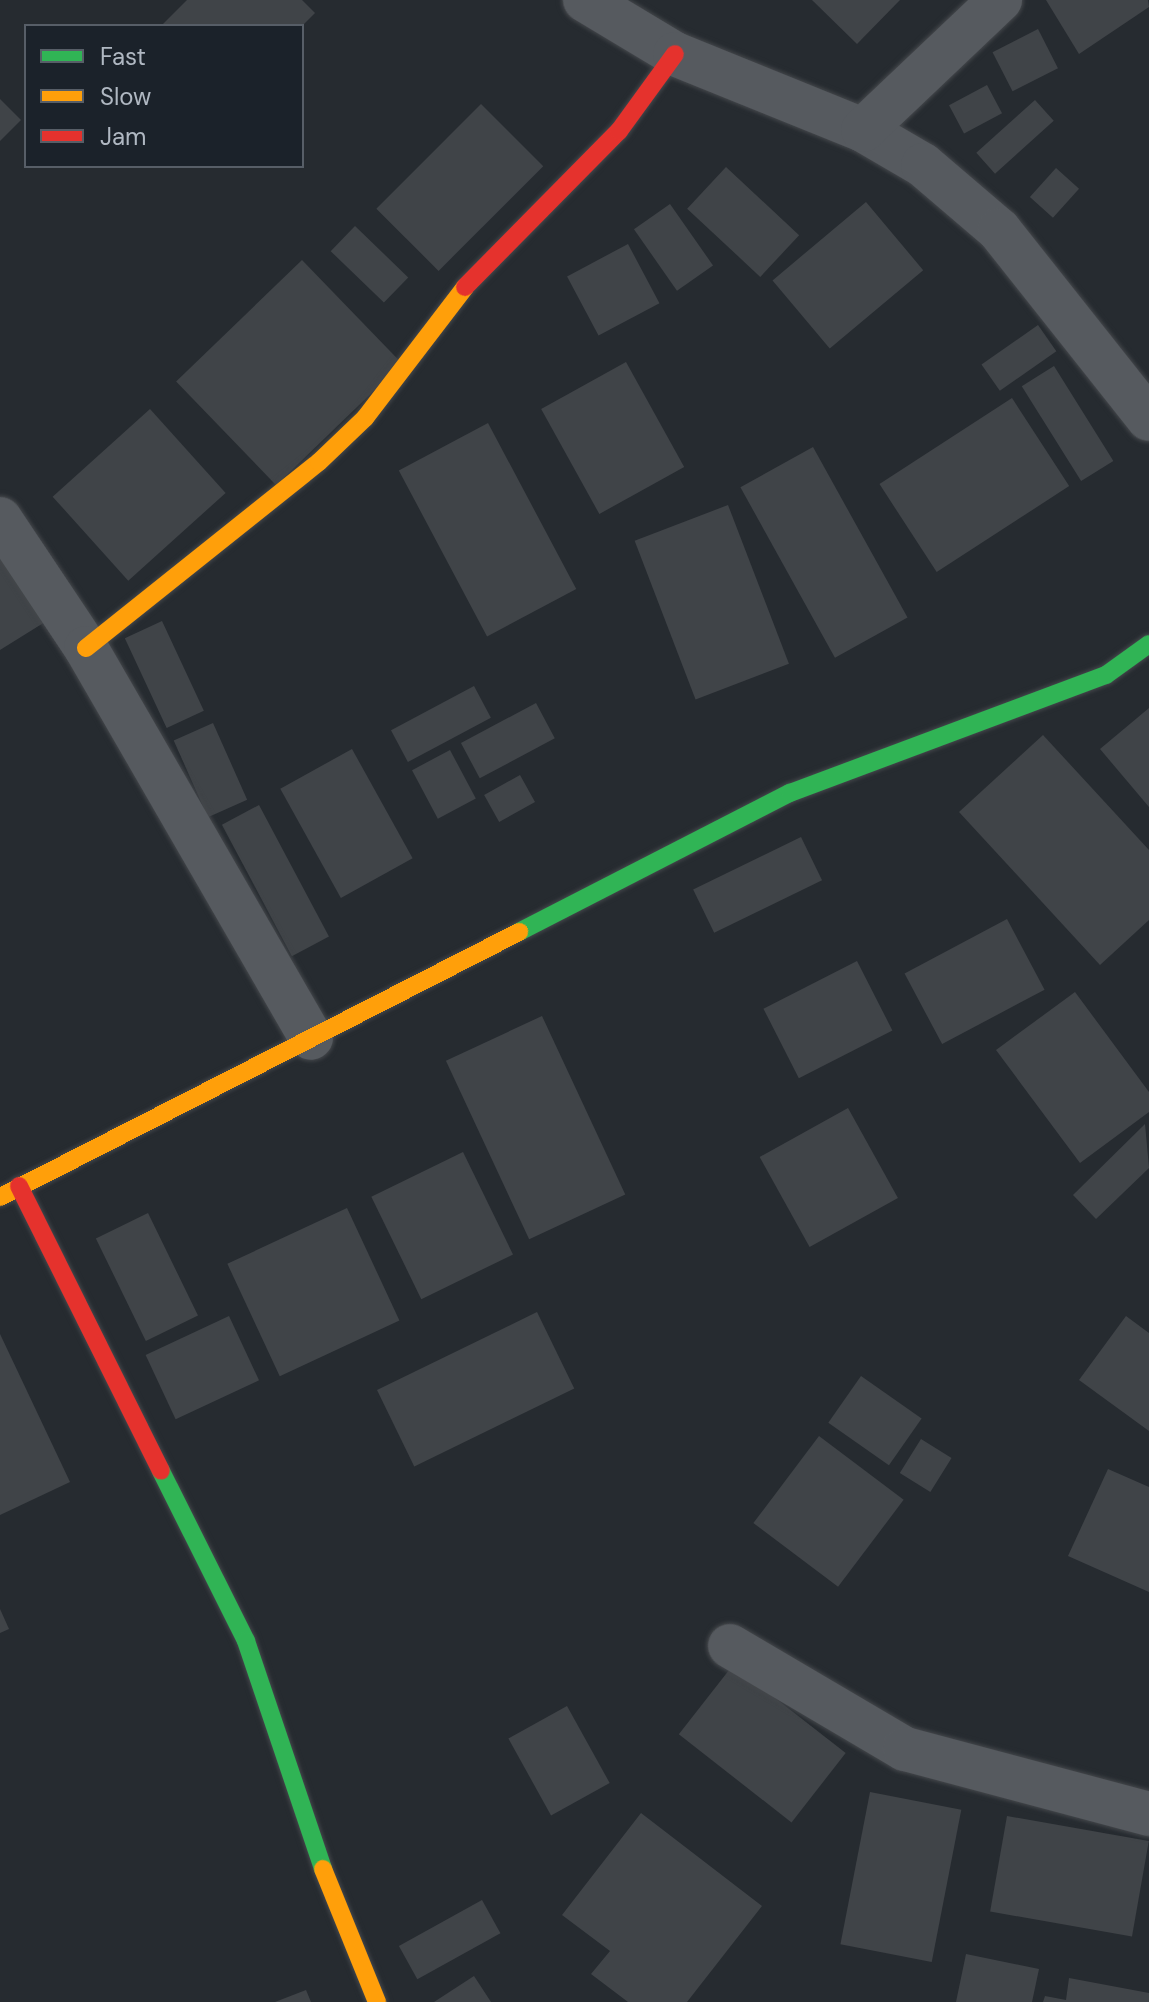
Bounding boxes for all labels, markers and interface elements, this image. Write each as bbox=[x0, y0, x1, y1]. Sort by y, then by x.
legend bbox=[24, 24, 304, 168]
text: Fast bbox=[100, 41, 146, 72]
text: Slow bbox=[100, 81, 151, 112]
text: Jam bbox=[100, 121, 146, 152]

